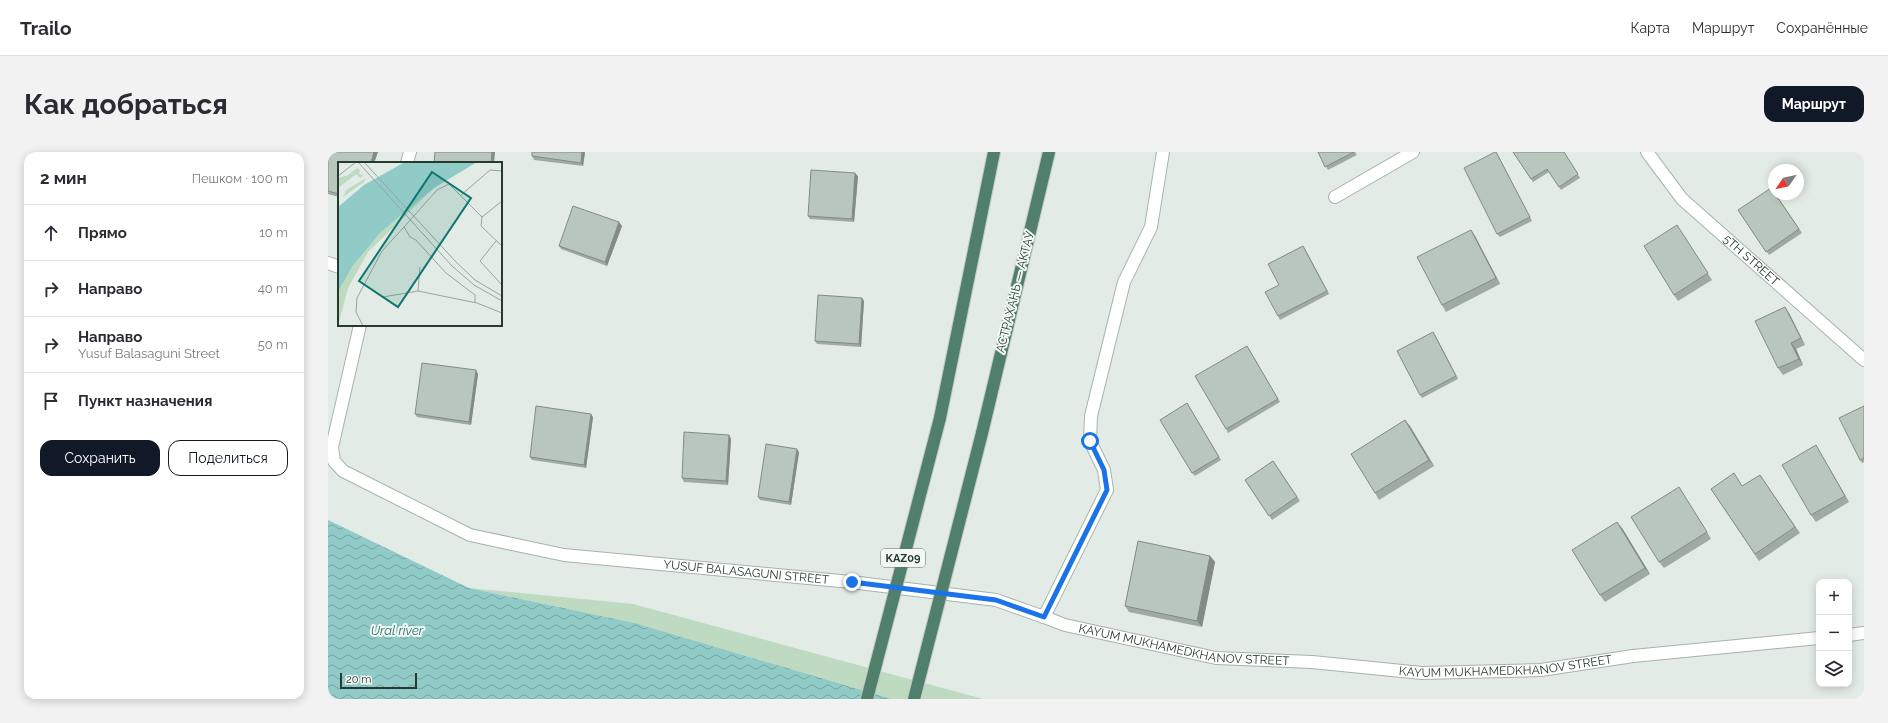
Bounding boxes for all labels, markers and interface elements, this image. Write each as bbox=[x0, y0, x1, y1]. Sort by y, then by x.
text: Trailo bbox=[20, 17, 71, 39]
text: Карта bbox=[1631, 20, 1670, 36]
text: Маршрут bbox=[1692, 20, 1754, 36]
text: Сохранённые bbox=[1776, 20, 1868, 36]
button: Маршрут bbox=[1764, 86, 1864, 122]
text: Как добраться bbox=[24, 88, 228, 121]
inset map bbox=[338, 162, 502, 326]
north arrow bbox=[1768, 164, 1804, 200]
text: 2 мин bbox=[40, 168, 87, 188]
text: Пешком · 100 m bbox=[192, 171, 288, 186]
icon: ahead bbox=[40, 222, 62, 244]
text: Прямо bbox=[78, 224, 127, 242]
text: 10 m bbox=[259, 225, 288, 240]
street label: АСТРАХАНЬ — АКТАУ bbox=[993, 229, 1037, 354]
street label: 5TH STREET bbox=[1720, 232, 1783, 289]
icon: right bbox=[40, 278, 62, 300]
text: Направо bbox=[78, 280, 142, 298]
text: 40 m bbox=[258, 281, 288, 296]
text: Направо bbox=[78, 328, 142, 346]
icon: right bbox=[40, 334, 62, 356]
text: 50 m bbox=[258, 337, 288, 352]
text: Yusuf Balasaguni Street bbox=[78, 346, 220, 361]
icon: arrive bbox=[40, 390, 62, 412]
text: Пункт назначения bbox=[78, 392, 212, 410]
route start bbox=[1081, 432, 1099, 450]
button: Сохранить bbox=[40, 440, 160, 476]
button: Поделиться bbox=[168, 440, 288, 476]
road number: KAZ09 bbox=[881, 549, 925, 567]
street label: YUSUF BALASAGUNI STREET bbox=[663, 557, 830, 587]
route end bbox=[843, 573, 861, 591]
map controls bbox=[1816, 579, 1852, 687]
button: + bbox=[1816, 579, 1852, 615]
button: − bbox=[1816, 615, 1852, 651]
street label: KAYUM MUKHAMEDKHANOV STREET bbox=[1077, 621, 1290, 668]
water label: Ural river bbox=[371, 623, 424, 638]
button: layers bbox=[1816, 651, 1852, 687]
street label: KAYUM MUKHAMEDKHANOV STREET bbox=[1398, 652, 1614, 680]
scale bar bbox=[340, 671, 417, 690]
text: 20 m bbox=[346, 673, 371, 686]

